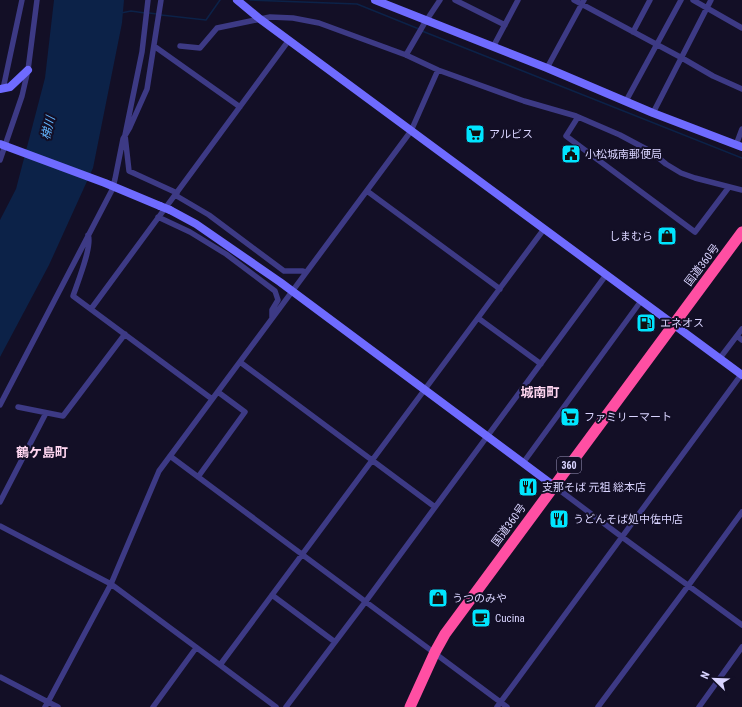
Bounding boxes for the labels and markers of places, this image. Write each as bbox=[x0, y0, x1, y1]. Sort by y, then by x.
supermarket icon: アルビス bbox=[464, 123, 486, 145]
place label: アルビス bbox=[489, 128, 533, 141]
public building icon: 小松城南郵便局 bbox=[560, 143, 582, 165]
place label: 小松城南郵便局 bbox=[585, 148, 662, 161]
shop icon: しまむら bbox=[656, 225, 678, 247]
place label: しまむら bbox=[609, 230, 653, 243]
fuel station icon: エネオス bbox=[635, 312, 657, 334]
place label: エネオス bbox=[660, 317, 704, 330]
supermarket icon: ファミリーマート bbox=[559, 406, 581, 428]
place label: ファミリーマート bbox=[584, 411, 672, 424]
restaurant icon: 支那そば 元祖 総本店 bbox=[517, 476, 539, 498]
place label: 支那そば 元祖 総本店 bbox=[542, 481, 646, 494]
restaurant icon: うどんそば処中佐中店 bbox=[548, 508, 570, 530]
place label: うどんそば処中佐中店 bbox=[573, 513, 683, 526]
shop icon: うつのみや bbox=[427, 587, 449, 609]
place label: うつのみや bbox=[452, 592, 507, 605]
cafe icon: Cucina bbox=[470, 607, 492, 629]
place label: Cucina bbox=[495, 612, 525, 625]

